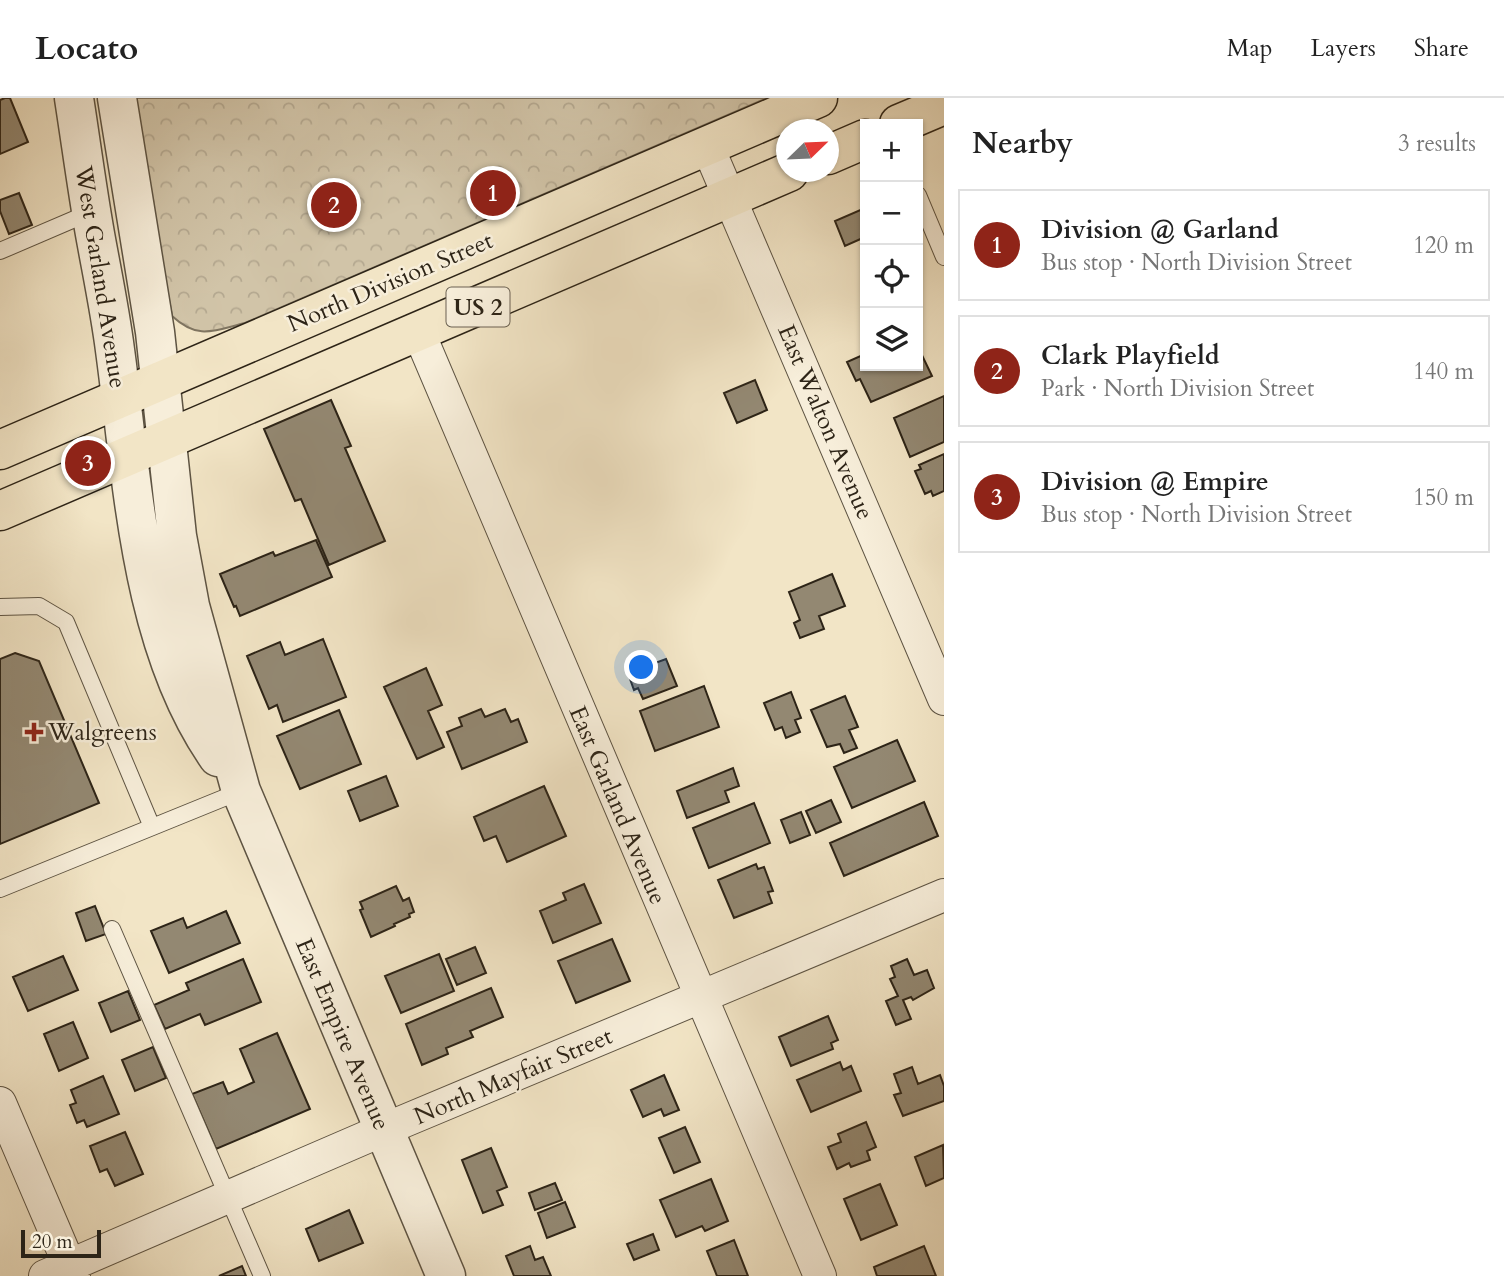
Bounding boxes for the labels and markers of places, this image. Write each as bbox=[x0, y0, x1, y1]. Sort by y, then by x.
pin: 1 bbox=[470, 167, 516, 219]
pin: 2 bbox=[311, 179, 357, 231]
pin: 3 bbox=[65, 437, 111, 489]
place label: Walgreens bbox=[47, 716, 157, 749]
marker: Walgreens bbox=[26, 724, 42, 740]

